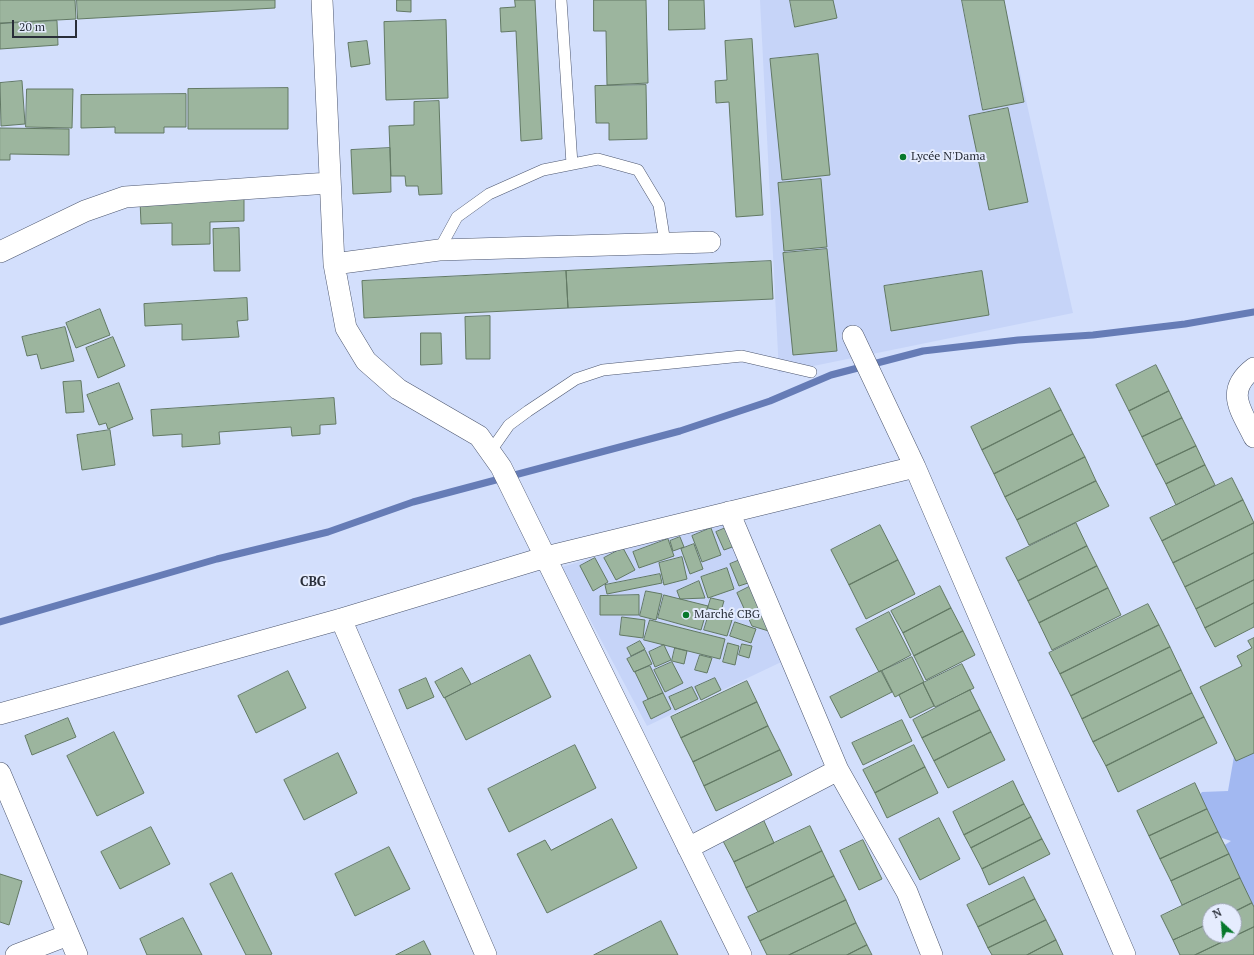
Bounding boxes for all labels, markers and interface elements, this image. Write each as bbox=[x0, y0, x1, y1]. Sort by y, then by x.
scale bar bbox=[14, 12, 79, 38]
text: 20 m bbox=[19, 19, 45, 34]
place label: Lycée N'Dama bbox=[911, 150, 986, 164]
marker: Lycée N'Dama bbox=[898, 152, 908, 162]
district label: CBG bbox=[300, 574, 326, 590]
place label: Marché CBG bbox=[694, 608, 760, 622]
marker: Marché CBG bbox=[681, 610, 691, 620]
north arrow bbox=[1202, 903, 1242, 943]
text: N bbox=[1210, 905, 1224, 921]

